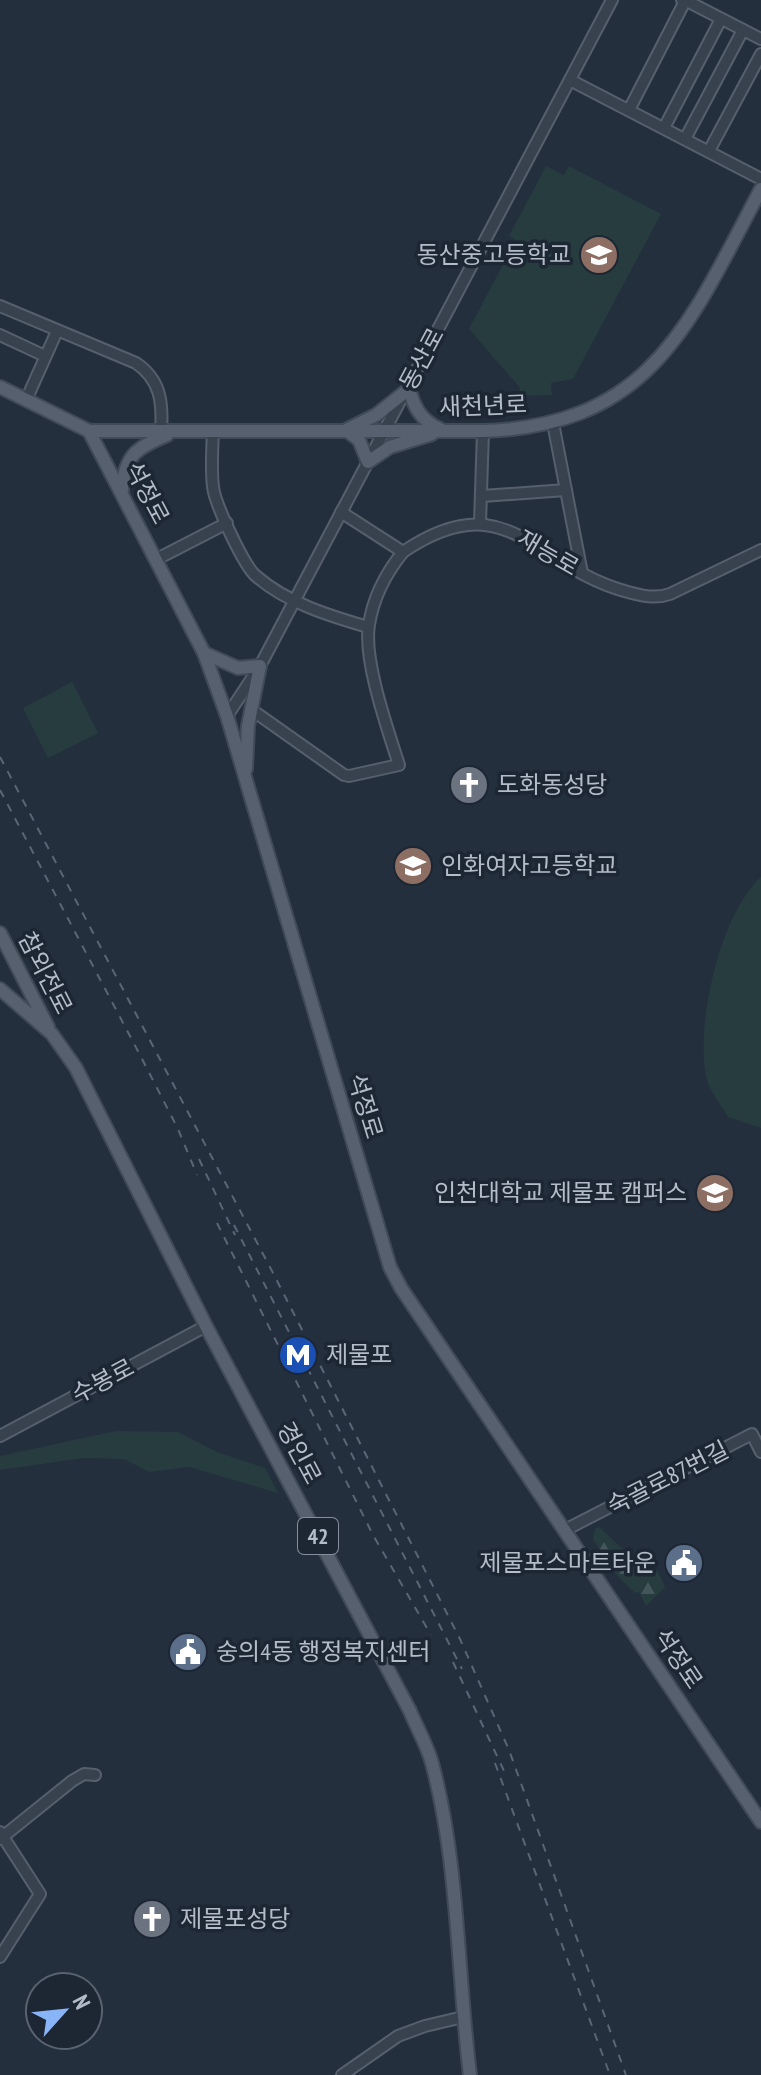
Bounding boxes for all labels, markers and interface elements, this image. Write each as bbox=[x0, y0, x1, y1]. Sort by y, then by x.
school or university icon: 동산중고등학교 bbox=[578, 234, 620, 276]
place label: 동산중고등학교 bbox=[416, 239, 571, 270]
street label: 동산로 bbox=[392, 322, 451, 395]
street label: 새천년로 bbox=[438, 388, 528, 423]
street label: 석정로 bbox=[118, 456, 177, 529]
street label: 재능로 bbox=[512, 523, 585, 583]
church icon: 도화동성당 bbox=[448, 764, 490, 806]
place label: 도화동성당 bbox=[497, 769, 607, 800]
school or university icon: 인화여자고등학교 bbox=[392, 845, 434, 887]
place label: 인화여자고등학교 bbox=[441, 850, 618, 881]
street label: 참외전로 bbox=[12, 926, 79, 1019]
street label: 석정로 bbox=[341, 1070, 390, 1142]
school or university icon: 인천대학교 제물포 캠퍼스 bbox=[694, 1172, 736, 1214]
place label: 인천대학교 제물포 캠퍼스 bbox=[434, 1177, 687, 1208]
metro station icon: 제물포 bbox=[277, 1334, 319, 1376]
place label: 제물포 bbox=[326, 1339, 392, 1370]
street label: 수봉로 bbox=[66, 1351, 139, 1410]
street label: 경인로 bbox=[270, 1416, 329, 1489]
street label: 숙골로87번길 bbox=[602, 1434, 734, 1521]
road number: 42 bbox=[298, 1518, 338, 1554]
public building icon: 제물포스마트타운 bbox=[663, 1542, 705, 1584]
place label: 제물포스마트타운 bbox=[479, 1547, 656, 1578]
street label: 석정로 bbox=[647, 1623, 710, 1695]
public building icon: 숭의4동 행정복지센터 bbox=[167, 1631, 209, 1673]
place label: 숭의4동 행정복지센터 bbox=[216, 1636, 431, 1667]
church icon: 제물포성당 bbox=[131, 1898, 173, 1940]
place label: 제물포성당 bbox=[180, 1903, 290, 1934]
north arrow bbox=[24, 1971, 104, 2051]
text: N bbox=[67, 1990, 97, 2014]

